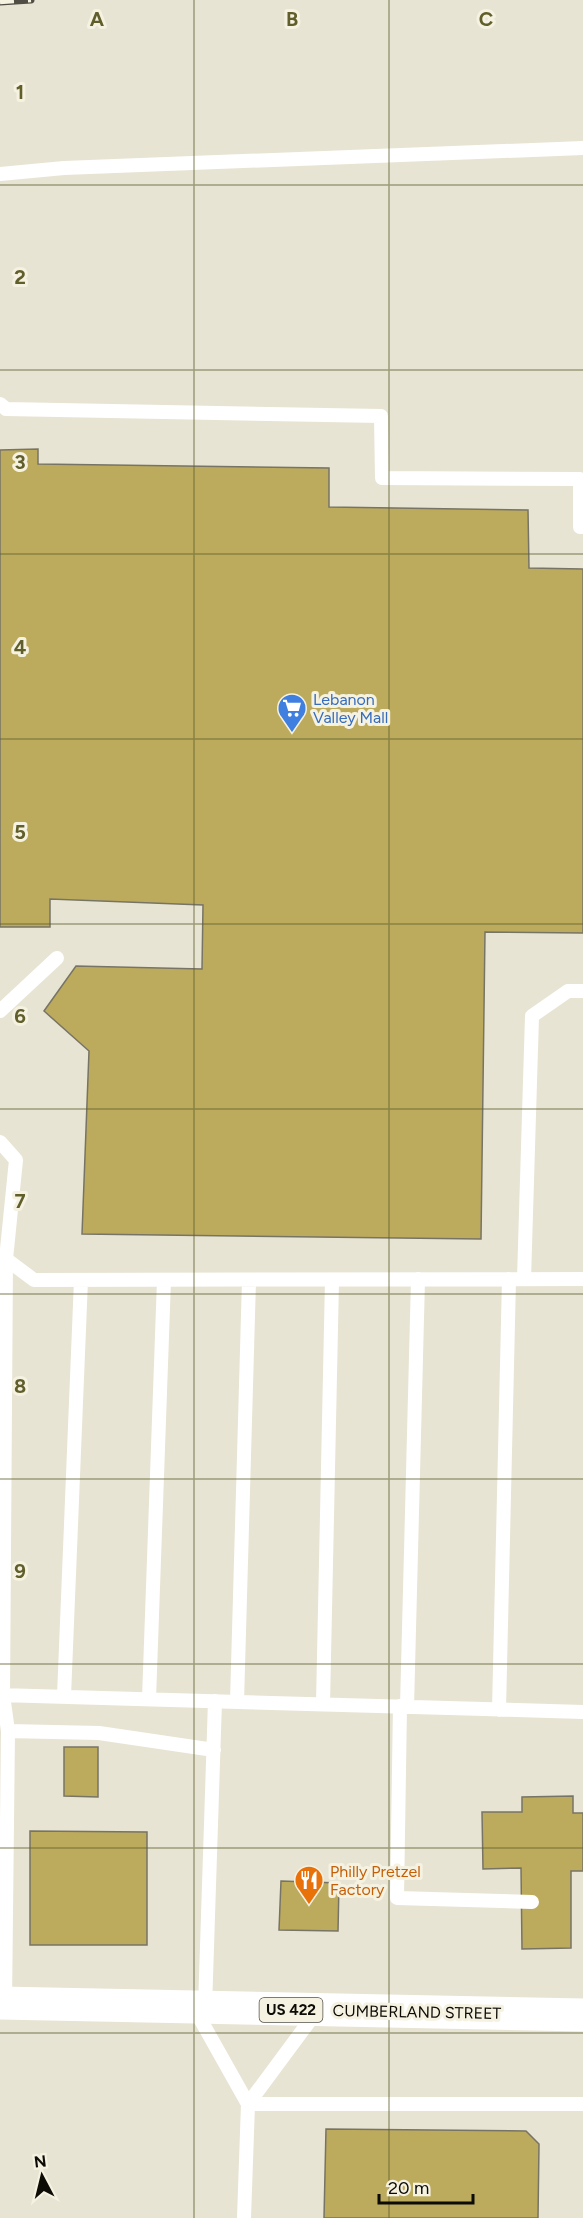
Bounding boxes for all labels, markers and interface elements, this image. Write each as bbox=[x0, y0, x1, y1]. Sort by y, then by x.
text: A bbox=[90, 7, 105, 31]
text: B bbox=[286, 7, 298, 31]
text: C bbox=[479, 7, 493, 31]
text: 1 bbox=[16, 80, 24, 104]
text: 2 bbox=[14, 265, 26, 289]
text: 3 bbox=[14, 450, 26, 474]
text: 4 bbox=[14, 635, 27, 659]
place label: Lebanon Valley Mall bbox=[313, 690, 388, 727]
supermarket icon: Lebanon Valley Mall bbox=[276, 692, 308, 734]
text: 5 bbox=[14, 820, 26, 844]
text: 6 bbox=[14, 1004, 26, 1028]
text: 7 bbox=[14, 1189, 26, 1213]
text: 8 bbox=[14, 1374, 26, 1398]
text: 9 bbox=[14, 1559, 26, 1583]
place label: Philly Pretzel Factory bbox=[330, 1862, 421, 1899]
restaurant icon: Philly Pretzel Factory bbox=[293, 1864, 325, 1906]
road number: US 422 bbox=[260, 1998, 322, 2022]
street label: CUMBERLAND STREET bbox=[333, 2001, 502, 2023]
north arrow bbox=[12, 2146, 72, 2206]
text: N bbox=[33, 2151, 48, 2172]
scale bar bbox=[379, 2167, 474, 2205]
text: 20 m bbox=[388, 2177, 429, 2199]

